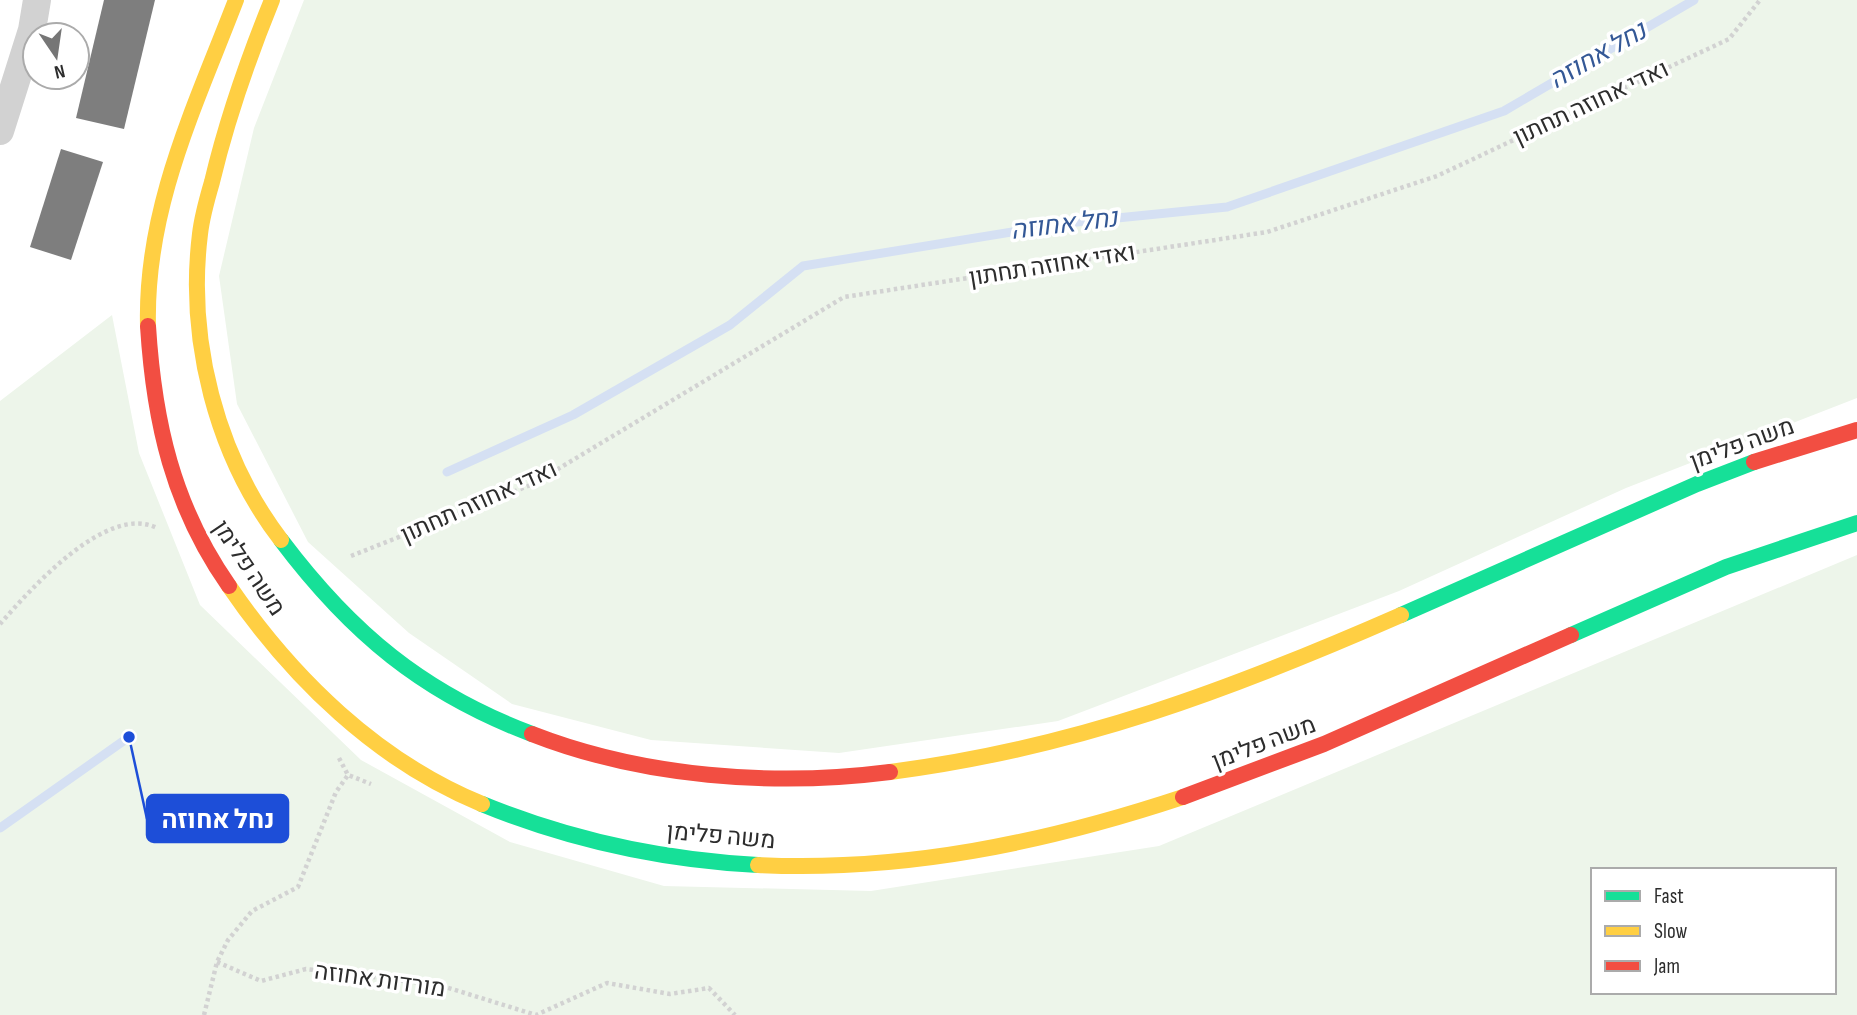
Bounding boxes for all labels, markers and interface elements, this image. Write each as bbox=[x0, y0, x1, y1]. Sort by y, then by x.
water label: נחל אחוזה bbox=[1544, 15, 1654, 96]
north arrow bbox=[21, 21, 91, 91]
street label: ואדי אחוזה תחתון bbox=[1509, 54, 1673, 152]
text: N bbox=[52, 59, 67, 83]
water label: נחל אחוזה bbox=[1009, 203, 1121, 247]
street label: ואדי אחוזה תחתון bbox=[967, 238, 1137, 292]
street label: משה פלימן bbox=[1686, 412, 1798, 476]
street label: ואדי אחוזה תחתון bbox=[396, 455, 562, 549]
street label: משה פלימן bbox=[207, 515, 291, 621]
street label: משה פלימן bbox=[1208, 710, 1320, 776]
callout: נחל אחוזה bbox=[147, 795, 288, 842]
text: נחל אחוזה bbox=[161, 805, 275, 836]
street label: משה פלימן bbox=[665, 817, 777, 855]
legend bbox=[1591, 868, 1836, 994]
text: Fast bbox=[1654, 884, 1684, 909]
text: Slow bbox=[1654, 919, 1688, 944]
text: Jam bbox=[1653, 954, 1680, 979]
street label: מורדות אחוזה bbox=[313, 956, 447, 1004]

